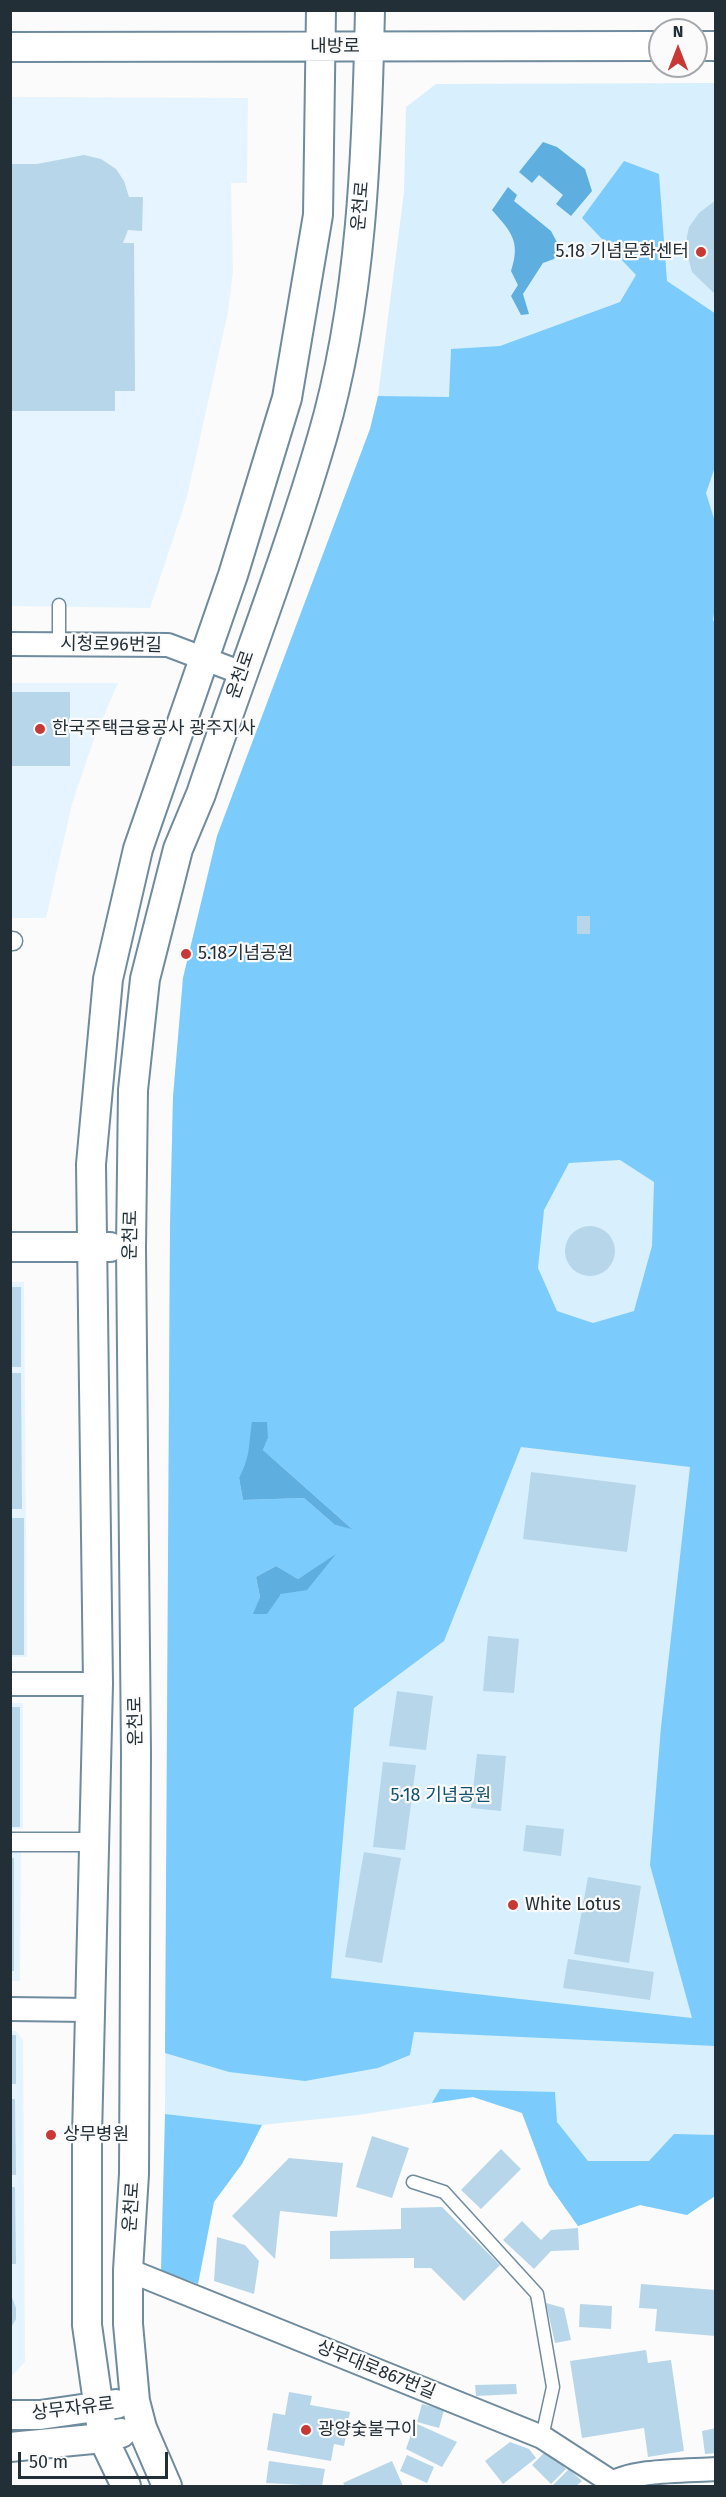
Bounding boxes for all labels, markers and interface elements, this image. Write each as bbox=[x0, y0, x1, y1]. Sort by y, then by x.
north arrow bbox=[648, 18, 708, 78]
text: N bbox=[673, 22, 683, 41]
street label: 내방로 bbox=[310, 36, 360, 58]
street label: 운천로 bbox=[348, 180, 374, 232]
place label: 5.18 기념문화센터 bbox=[556, 241, 689, 263]
marker: 5.18 기념문화센터 bbox=[694, 245, 708, 259]
street label: 시청로96번길 bbox=[60, 633, 162, 657]
street label: 운천로 bbox=[223, 648, 259, 702]
place label: 한국주택금융공사 광주지사 bbox=[52, 718, 255, 740]
marker: 한국주택금융공사 광주지사 bbox=[33, 722, 47, 736]
place label: 5.18기념공원 bbox=[198, 943, 293, 965]
marker: 5.18기념공원 bbox=[179, 947, 193, 961]
street label: 운천로 bbox=[120, 1210, 142, 1260]
street label: 운천로 bbox=[125, 1696, 147, 1746]
park label: 5·18 기념공원 bbox=[391, 1785, 491, 1807]
place label: White Lotus bbox=[525, 1894, 621, 1916]
marker: White Lotus bbox=[506, 1898, 520, 1912]
place label: 상무병원 bbox=[63, 2124, 129, 2146]
marker: 상무병원 bbox=[44, 2128, 58, 2142]
street label: 운천로 bbox=[119, 2181, 145, 2233]
street label: 상무대로867번길 bbox=[313, 2336, 439, 2404]
street label: 상무자유로 bbox=[31, 2393, 115, 2425]
place label: 광양숯불구이 bbox=[318, 2419, 417, 2441]
marker: 광양숯불구이 bbox=[299, 2423, 313, 2437]
scale bar bbox=[21, 2440, 171, 2478]
text: 50 m bbox=[29, 2451, 68, 2473]

